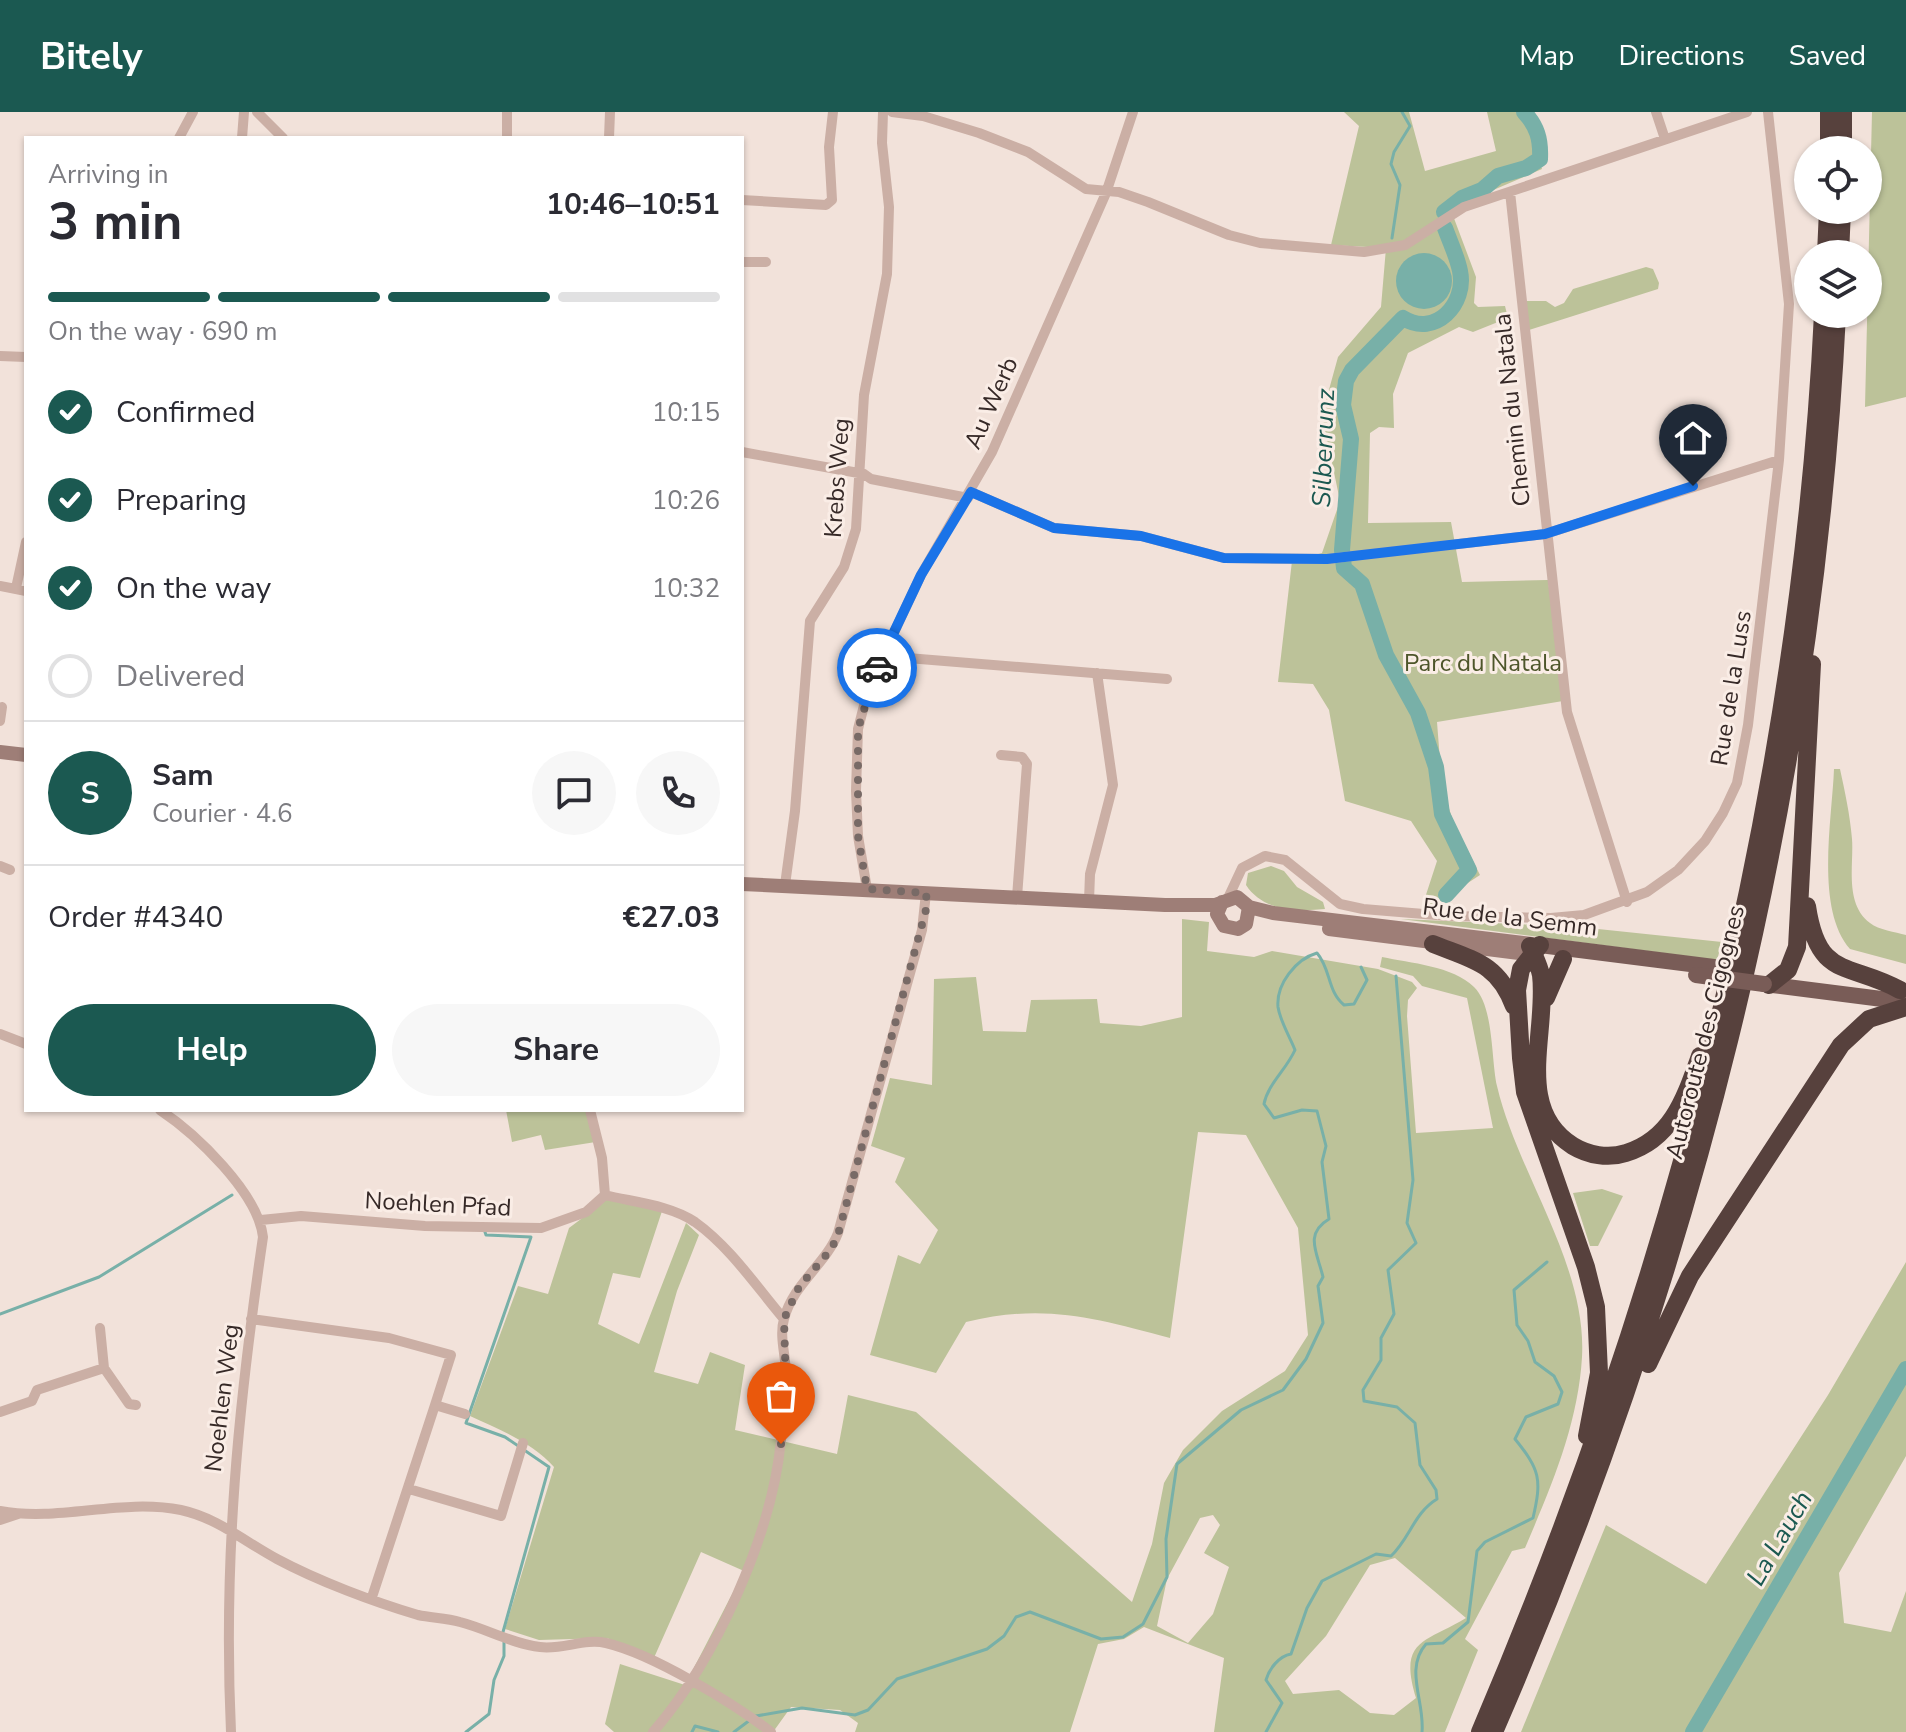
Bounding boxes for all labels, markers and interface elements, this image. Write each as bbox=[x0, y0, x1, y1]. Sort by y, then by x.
text: Bitely bbox=[40, 31, 142, 82]
text: Map bbox=[1519, 37, 1574, 75]
text: Directions bbox=[1618, 37, 1745, 75]
text: Saved bbox=[1789, 37, 1866, 75]
map controls bbox=[1794, 136, 1882, 328]
button: locate bbox=[1794, 136, 1882, 224]
text: Arriving in bbox=[48, 157, 169, 192]
text: 10:46–10:51 bbox=[546, 184, 720, 225]
text: 3 min bbox=[48, 186, 183, 257]
button: layers bbox=[1794, 240, 1882, 328]
street label: Chemin du Natala bbox=[1486, 312, 1538, 508]
text: On the way · 690 m bbox=[48, 314, 277, 349]
street label: Au Werb bbox=[957, 352, 1025, 454]
water label: Silberrunz bbox=[1304, 388, 1343, 508]
icon: check bbox=[48, 390, 92, 434]
text: Confirmed bbox=[116, 392, 256, 433]
text: 10:15 bbox=[652, 395, 720, 430]
pin bbox=[1659, 404, 1727, 486]
icon: home bbox=[1671, 416, 1715, 460]
street label: Krebs Weg bbox=[817, 417, 857, 539]
icon: check bbox=[48, 478, 92, 522]
text: Preparing bbox=[116, 480, 247, 521]
text: 10:26 bbox=[652, 483, 720, 518]
icon: check bbox=[48, 566, 92, 610]
text: On the way bbox=[116, 568, 271, 609]
text: 10:32 bbox=[652, 571, 720, 606]
street label: Rue de la Luss bbox=[1703, 608, 1759, 768]
courier bbox=[837, 628, 917, 708]
icon: car bbox=[855, 646, 899, 690]
park label: Parc du Natala bbox=[1404, 647, 1562, 679]
text: Delivered bbox=[116, 656, 245, 697]
button: chat bbox=[532, 751, 616, 835]
button: phone bbox=[636, 751, 720, 835]
text: Sam bbox=[152, 755, 214, 796]
text: S bbox=[81, 773, 99, 814]
text: Courier · 4.6 bbox=[152, 796, 293, 831]
street label: Rue de la Semm bbox=[1421, 890, 1599, 944]
text: Order #4340 bbox=[48, 897, 223, 938]
text: €27.03 bbox=[623, 897, 720, 938]
street label: Autoroute des Cigognes bbox=[1658, 902, 1752, 1162]
button: Help bbox=[48, 1004, 376, 1096]
button: Share bbox=[392, 1004, 720, 1096]
street label: Noehlen Pfad bbox=[364, 1184, 512, 1224]
street label: Noehlen Weg bbox=[197, 1322, 247, 1474]
pin bbox=[747, 1362, 815, 1444]
icon: bag bbox=[759, 1374, 803, 1418]
water label: La Lauch bbox=[1738, 1485, 1821, 1592]

